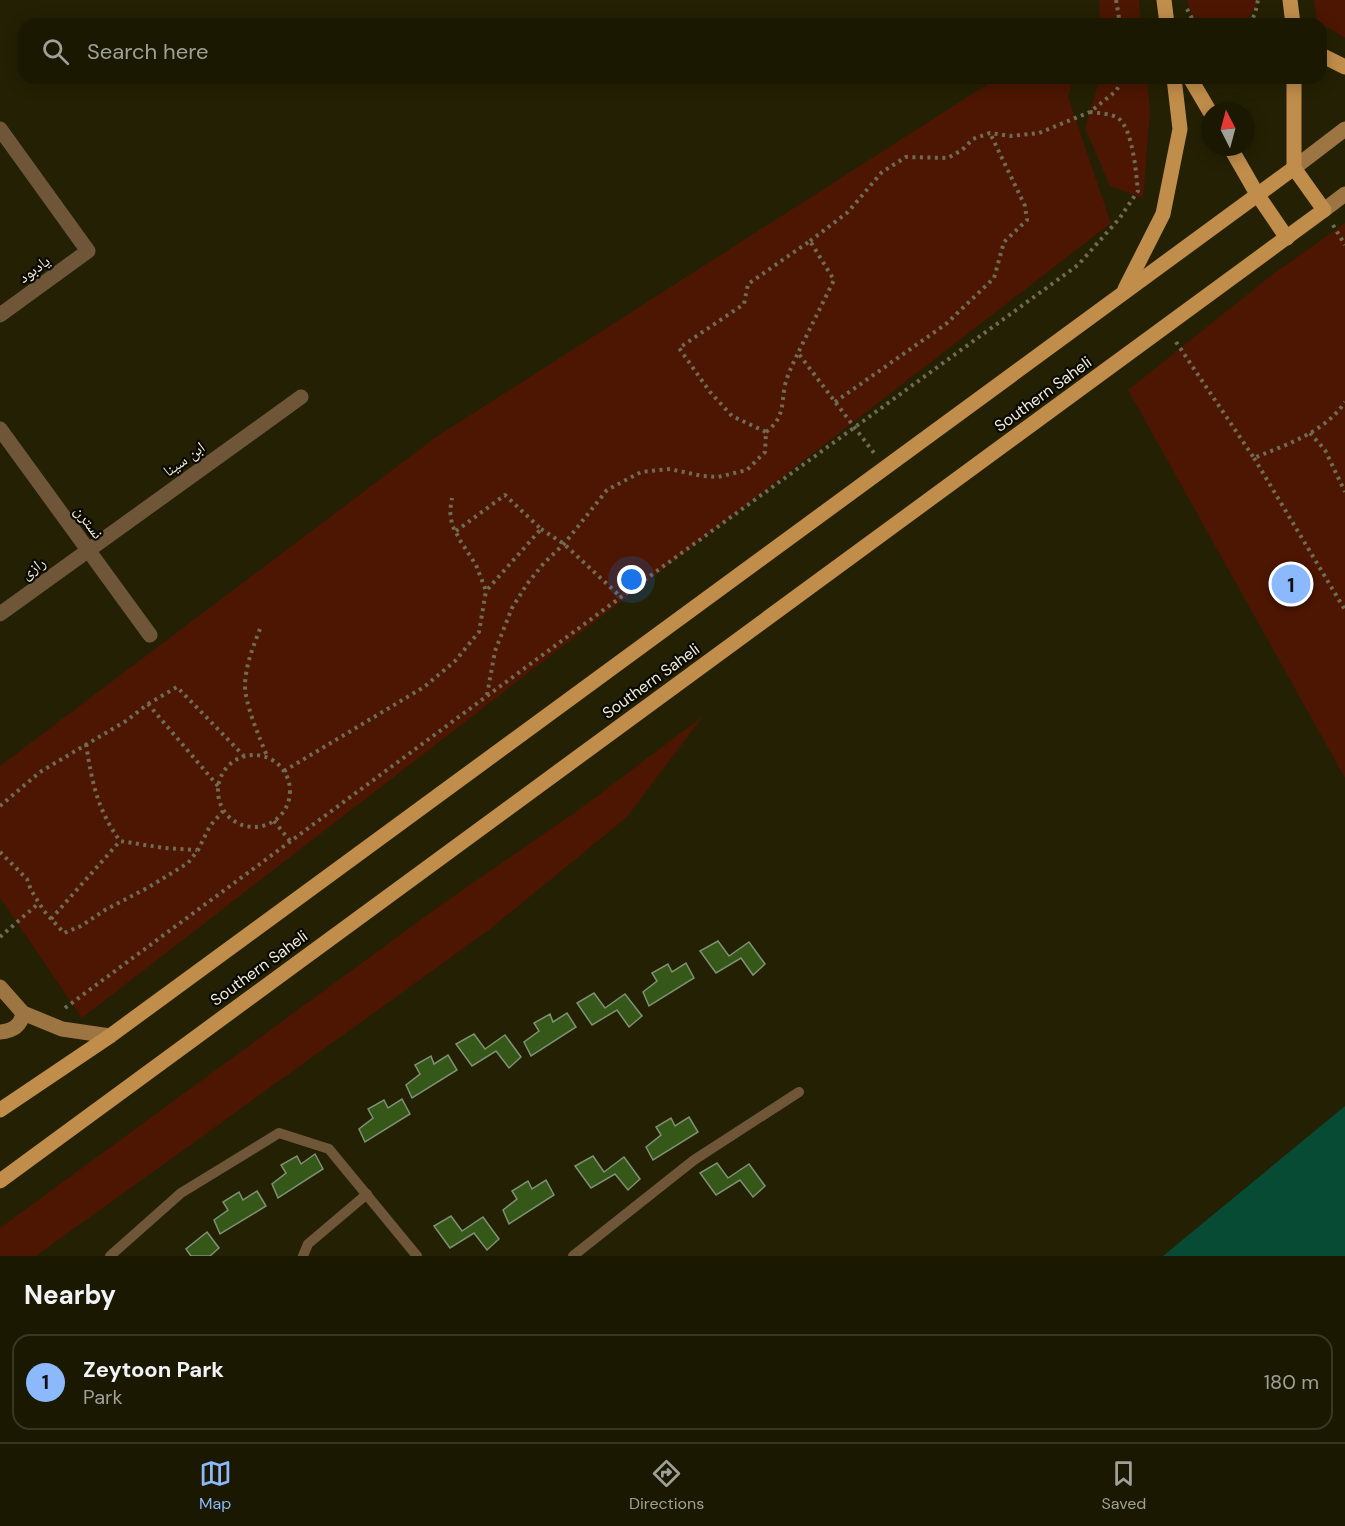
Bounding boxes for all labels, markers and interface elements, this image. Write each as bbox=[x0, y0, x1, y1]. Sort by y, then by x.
search box bbox=[18, 18, 1327, 84]
icon: search bbox=[39, 35, 72, 68]
text: Search here bbox=[87, 37, 208, 66]
north arrow bbox=[1201, 102, 1255, 156]
street label: یادبود bbox=[14, 250, 54, 288]
street label: Southern Saheli bbox=[990, 352, 1096, 436]
street label: ابن سینا bbox=[159, 437, 209, 481]
street label: نسترن bbox=[70, 501, 108, 543]
street label: رازی bbox=[16, 552, 50, 584]
pin: 1 bbox=[1272, 562, 1310, 606]
your location bbox=[617, 565, 646, 594]
street label: Southern Saheli bbox=[598, 639, 704, 723]
street label: Southern Saheli bbox=[206, 926, 312, 1010]
text: Nearby bbox=[24, 1278, 116, 1312]
text: Zeytoon Park bbox=[83, 1355, 224, 1384]
text: 1 bbox=[42, 1369, 49, 1395]
text: 180 m bbox=[1264, 1369, 1319, 1395]
text: Park bbox=[83, 1384, 123, 1410]
tab: Map bbox=[199, 1457, 232, 1514]
tab: Directions bbox=[629, 1457, 704, 1514]
tab: Saved bbox=[1102, 1457, 1146, 1514]

